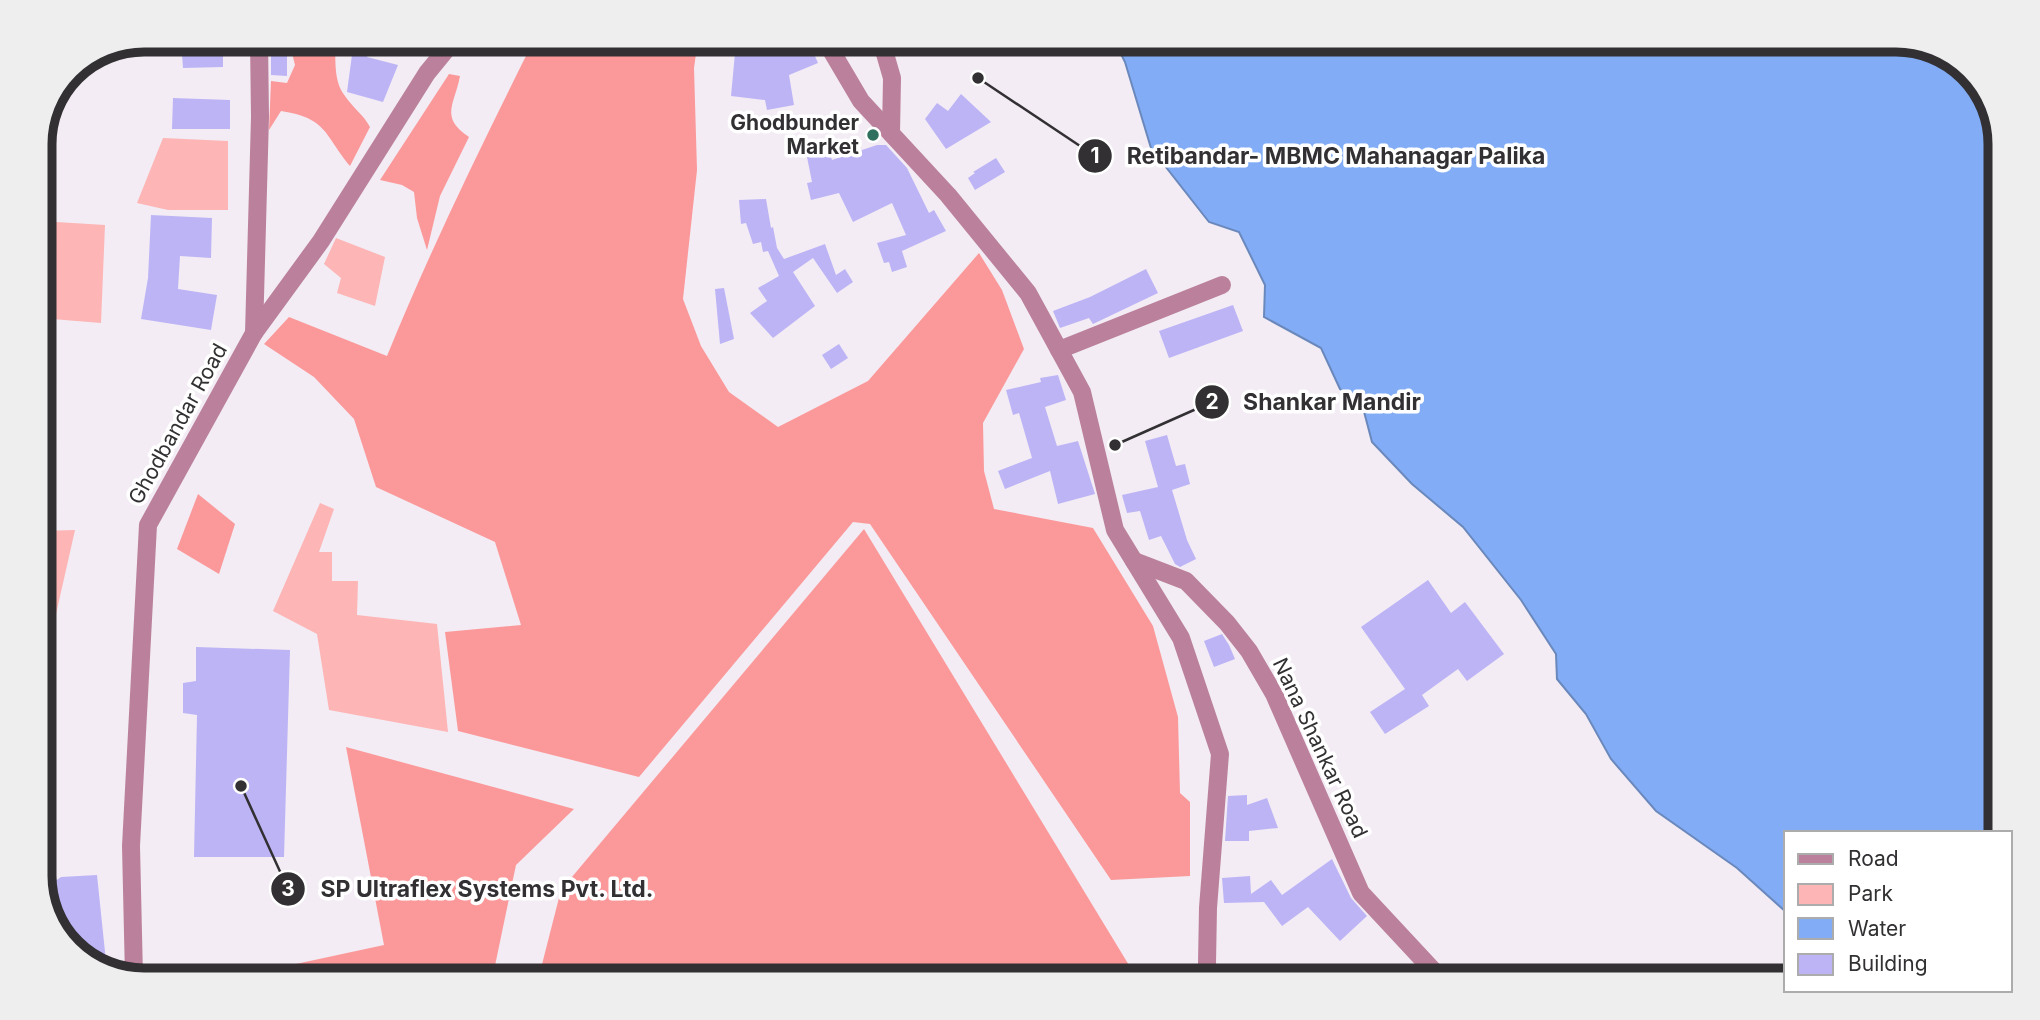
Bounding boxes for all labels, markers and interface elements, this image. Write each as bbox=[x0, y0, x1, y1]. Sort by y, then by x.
place label: Ghodbunder Market bbox=[730, 110, 859, 159]
marker: Ghodbunder Market bbox=[865, 127, 881, 143]
callout: Retibandar- MBMC Mahanagar Palika bbox=[1078, 134, 1559, 178]
text: Retibandar- MBMC Mahanagar Palika bbox=[1127, 142, 1545, 170]
text: 1 bbox=[1090, 143, 1100, 168]
street label: Ghodbandar Road bbox=[123, 339, 232, 508]
callout: Shankar Mandir bbox=[1195, 380, 1435, 424]
text: Shankar Mandir bbox=[1243, 388, 1421, 416]
text: 2 bbox=[1205, 389, 1219, 414]
street label: Nana Shankar Road bbox=[1268, 654, 1373, 842]
legend bbox=[1784, 831, 2012, 992]
text: Road bbox=[1848, 846, 1899, 871]
callout: SP Ultraflex Systems Pvt. Ltd. bbox=[271, 867, 667, 911]
text: SP Ultraflex Systems Pvt. Ltd. bbox=[321, 875, 653, 903]
text: 3 bbox=[281, 876, 295, 901]
text: Park bbox=[1848, 881, 1893, 906]
text: Water bbox=[1848, 916, 1906, 941]
text: Building bbox=[1848, 951, 1928, 976]

